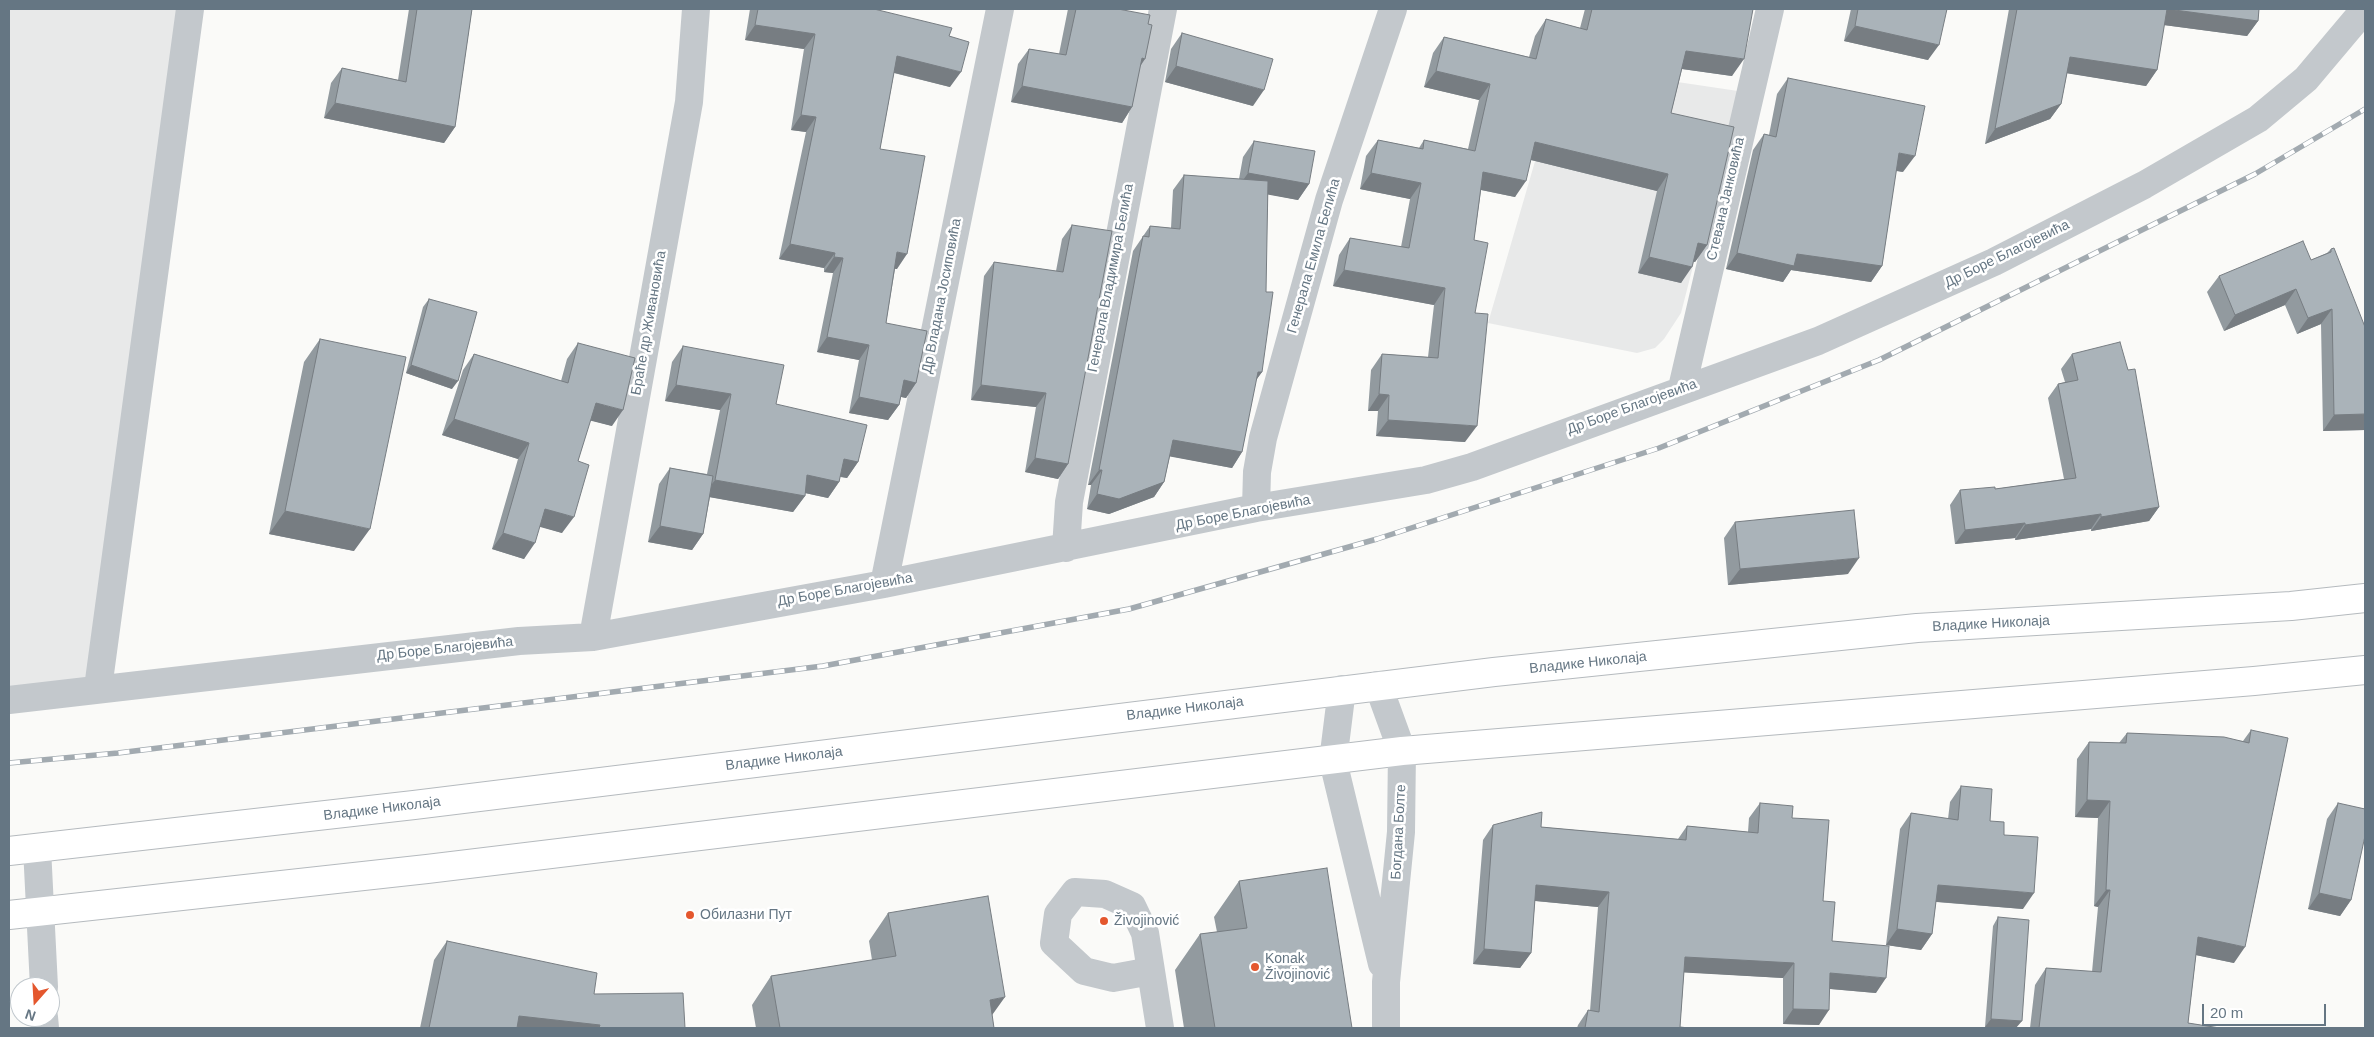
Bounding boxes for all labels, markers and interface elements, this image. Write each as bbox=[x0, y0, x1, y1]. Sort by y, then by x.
street label: Стевана Јанковића bbox=[1704, 136, 1748, 262]
street label: Генерала Емила Белића bbox=[1284, 177, 1344, 335]
street label: Генерала Владимира Белића bbox=[1084, 182, 1138, 374]
street label: Др Боре Благојевића bbox=[1942, 216, 2072, 292]
street label: Др Владана Јосиповића bbox=[919, 217, 965, 375]
street label: Браће др Живановића bbox=[628, 250, 670, 396]
street label: Др Боре Благојевића bbox=[1565, 376, 1699, 438]
street label: Др Боре Благојевића bbox=[1174, 492, 1312, 534]
street label: Др Боре Благојевића bbox=[776, 570, 914, 610]
street label: Владике Николаја bbox=[1932, 613, 2050, 635]
street label: Др Боре Благојевића bbox=[376, 633, 514, 665]
street label: Владике Николаја bbox=[1529, 648, 1647, 678]
street label: Владике Николаја bbox=[1126, 693, 1244, 725]
street label: Владике Николаја bbox=[725, 743, 843, 775]
street label: Богдана Болте bbox=[1388, 784, 1410, 880]
street label: Владике Николаја bbox=[323, 793, 441, 825]
place label: Обилазни Пут bbox=[700, 907, 792, 923]
marker: Обилазни Пут bbox=[684, 909, 696, 921]
place label: Živojinović bbox=[1114, 913, 1179, 929]
marker: Živojinović bbox=[1098, 915, 1110, 927]
place label: Konak Živojinović bbox=[1265, 951, 1330, 984]
marker: Konak Živojinović bbox=[1249, 961, 1261, 973]
north arrow bbox=[10, 977, 60, 1027]
scale bar bbox=[2204, 994, 2328, 1026]
text: 20 m bbox=[2210, 1004, 2243, 1021]
text: N bbox=[23, 1006, 38, 1024]

